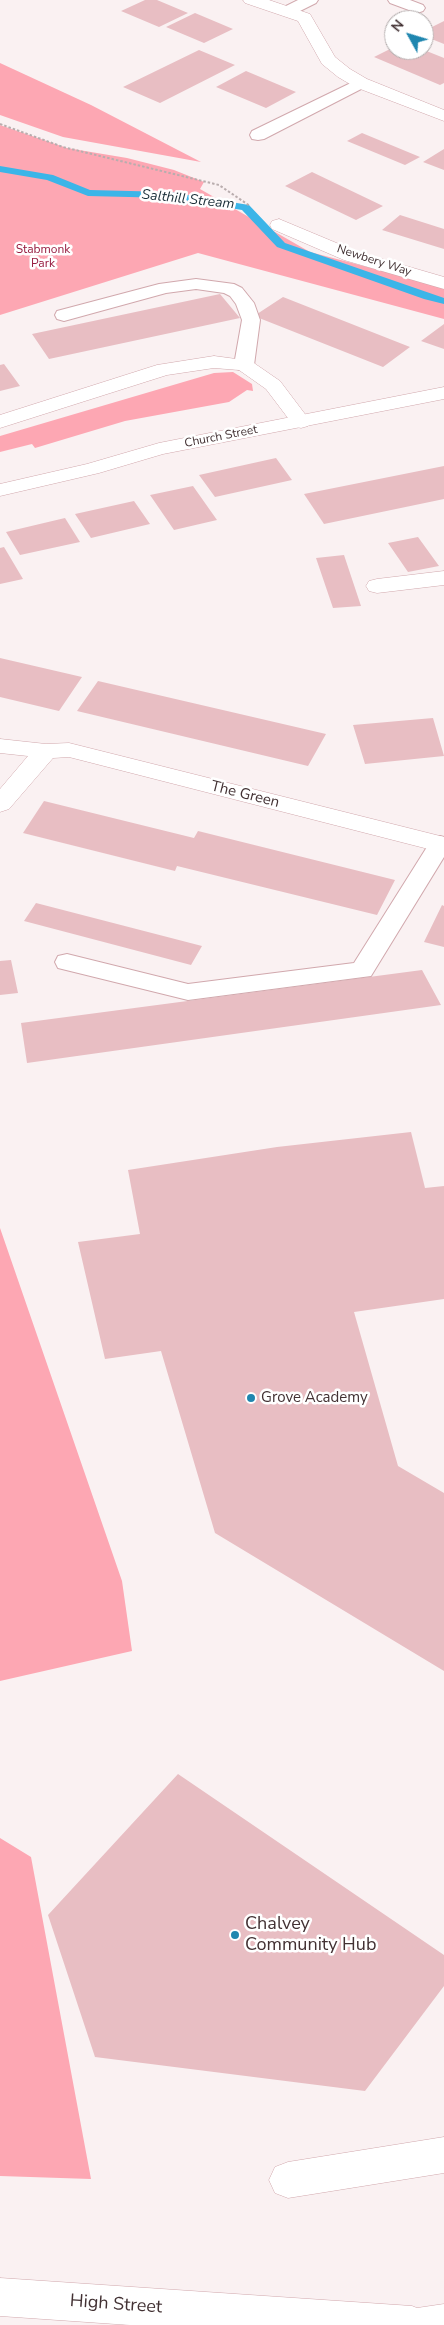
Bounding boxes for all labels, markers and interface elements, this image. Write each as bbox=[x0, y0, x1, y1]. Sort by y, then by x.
north arrow bbox=[384, 10, 434, 60]
text: N bbox=[387, 16, 408, 36]
water label: Salthill Stream bbox=[141, 187, 235, 213]
street label: Newbery Way bbox=[335, 242, 413, 280]
park label: Stabmonk Park bbox=[16, 243, 70, 271]
street label: Church Street bbox=[183, 423, 259, 451]
street label: The Green bbox=[209, 778, 281, 812]
place label: Grove Academy bbox=[261, 1389, 368, 1407]
marker: Grove Academy bbox=[245, 1392, 257, 1404]
place label: Chalvey Community Hub bbox=[245, 1914, 376, 1956]
marker: Chalvey Community Hub bbox=[229, 1929, 241, 1941]
street label: High Street bbox=[69, 2291, 163, 2319]

